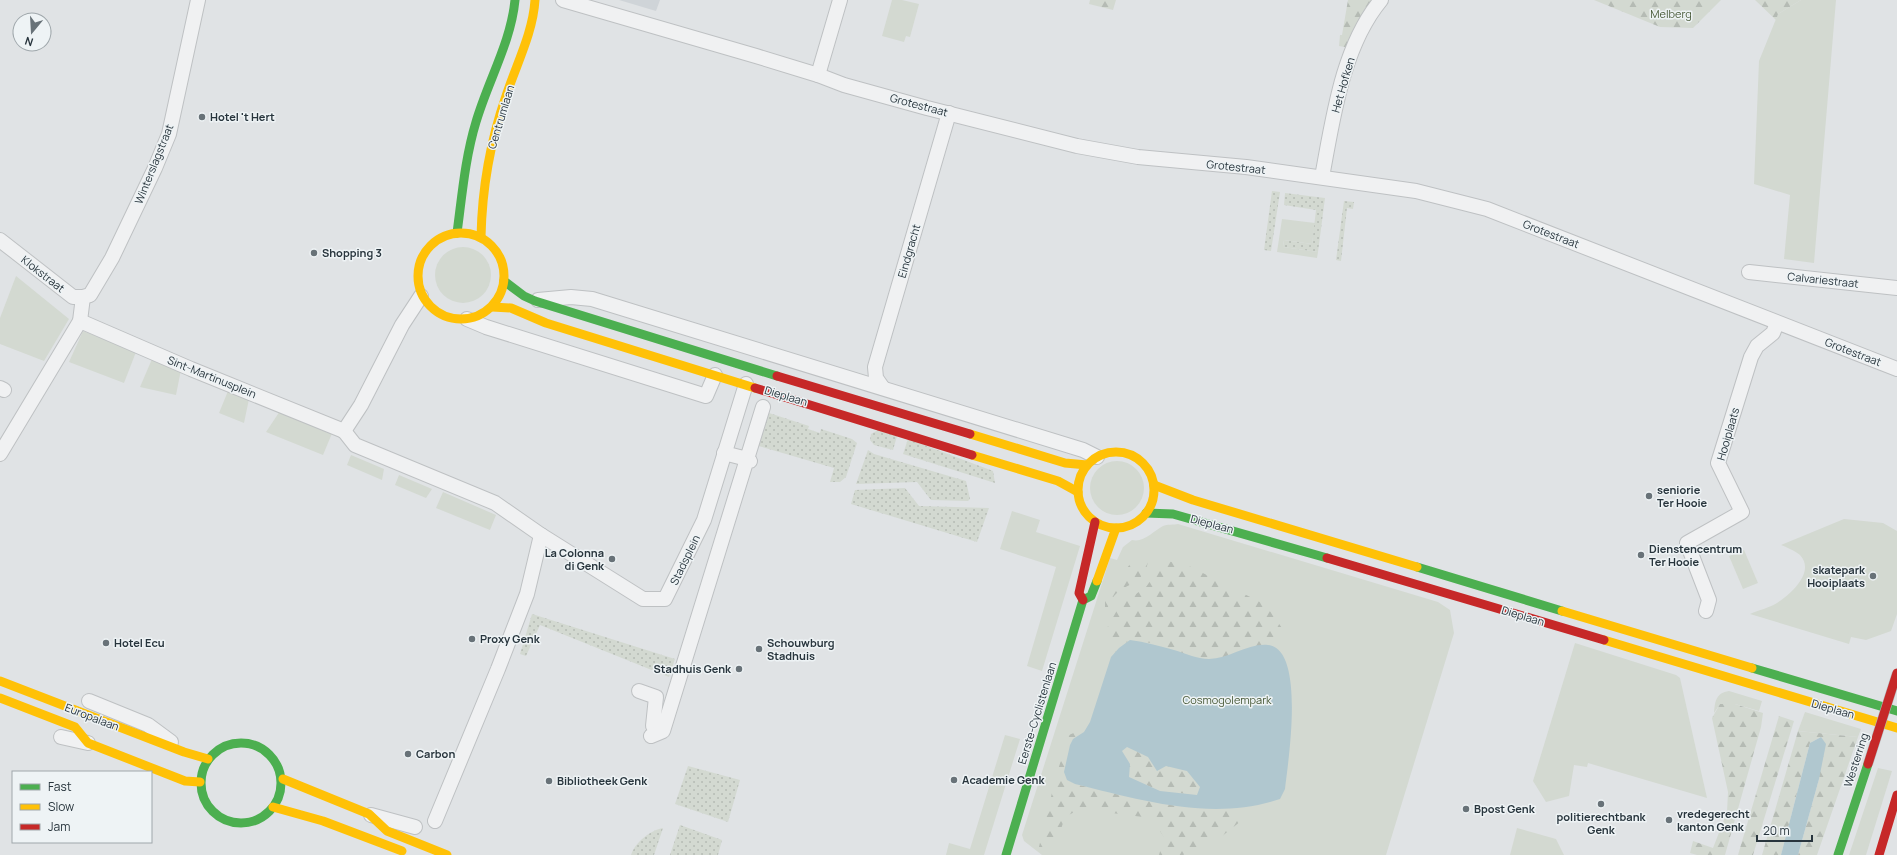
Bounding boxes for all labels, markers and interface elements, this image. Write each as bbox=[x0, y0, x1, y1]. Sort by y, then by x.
park label: Melberg bbox=[1650, 6, 1692, 21]
north arrow bbox=[12, 12, 52, 52]
text: N bbox=[23, 34, 35, 50]
street label: Het Hofken bbox=[1327, 55, 1358, 114]
street label: Centrumlaan bbox=[484, 83, 517, 151]
street label: Grotestraat bbox=[889, 90, 950, 119]
place label: Hotel 't Hert bbox=[210, 109, 275, 124]
marker: Hotel 't Hert bbox=[197, 112, 207, 122]
street label: Winterslagstraat bbox=[131, 122, 176, 206]
street label: Grotestraat bbox=[1206, 156, 1266, 177]
street label: Grotestraat bbox=[1521, 216, 1582, 251]
street label: Eindgracht bbox=[894, 222, 923, 279]
place label: Shopping 3 bbox=[322, 245, 382, 260]
marker: Shopping 3 bbox=[309, 248, 319, 258]
street label: Klokstraat bbox=[18, 252, 68, 295]
street label: Calvariestraat bbox=[1787, 268, 1859, 291]
street label: Grotestraat bbox=[1823, 334, 1884, 369]
street label: Sint-Martinusplein bbox=[165, 352, 259, 401]
street label: Dieplaan bbox=[763, 382, 809, 409]
street label: Hooiplaats bbox=[1713, 405, 1742, 462]
place label: seniorie Ter Hooie bbox=[1657, 482, 1708, 510]
marker: seniorie Ter Hooie bbox=[1644, 491, 1654, 501]
street label: Dieplaan bbox=[1189, 511, 1235, 536]
street label: Stadsplein bbox=[666, 532, 703, 587]
place label: Dienstencentrum Ter Hooie bbox=[1649, 541, 1742, 569]
place label: La Colonna di Genk bbox=[545, 545, 605, 573]
marker: Dienstencentrum Ter Hooie bbox=[1636, 550, 1646, 560]
marker: La Colonna di Genk bbox=[607, 554, 617, 564]
place label: skatepark Hooiplaats bbox=[1807, 562, 1866, 590]
marker: skatepark Hooiplaats bbox=[1868, 571, 1878, 581]
street label: Dieplaan bbox=[1500, 602, 1546, 629]
place label: Proxy Genk bbox=[480, 631, 541, 646]
marker: Proxy Genk bbox=[467, 634, 477, 644]
place label: Hotel Ecu bbox=[114, 635, 165, 650]
place label: Schouwburg Stadhuis bbox=[767, 635, 835, 663]
marker: Hotel Ecu bbox=[101, 638, 111, 648]
marker: Schouwburg Stadhuis bbox=[754, 644, 764, 654]
street label: Eerste-Cyclistenlaan bbox=[1014, 660, 1059, 766]
place label: Stadhuis Genk bbox=[654, 661, 732, 676]
marker: Stadhuis Genk bbox=[734, 664, 744, 674]
park label: Cosmogolempark bbox=[1182, 692, 1272, 707]
street label: Dieplaan bbox=[1810, 695, 1856, 722]
street label: Europalaan bbox=[63, 699, 122, 734]
street label: Westerring bbox=[1840, 731, 1871, 789]
place label: Carbon bbox=[416, 746, 455, 761]
marker: Carbon bbox=[403, 749, 413, 759]
legend bbox=[12, 771, 152, 843]
place label: Academie Genk bbox=[962, 772, 1045, 787]
place label: Bibliotheek Genk bbox=[557, 773, 648, 788]
marker: Academie Genk bbox=[949, 775, 959, 785]
marker: Bibliotheek Genk bbox=[544, 776, 554, 786]
text: Fast bbox=[48, 778, 72, 795]
text: Slow bbox=[48, 798, 74, 815]
marker: politierechtbank Genk bbox=[1596, 799, 1606, 809]
place label: Bpost Genk bbox=[1474, 801, 1536, 816]
marker: Bpost Genk bbox=[1461, 804, 1471, 814]
place label: vredegerecht kanton Genk bbox=[1677, 806, 1750, 834]
place label: politierechtbank Genk bbox=[1556, 809, 1647, 837]
marker: vredegerecht kanton Genk bbox=[1664, 815, 1674, 825]
scale bar bbox=[1757, 817, 1812, 843]
text: Jam bbox=[48, 818, 70, 835]
text: 20 m bbox=[1763, 822, 1790, 839]

